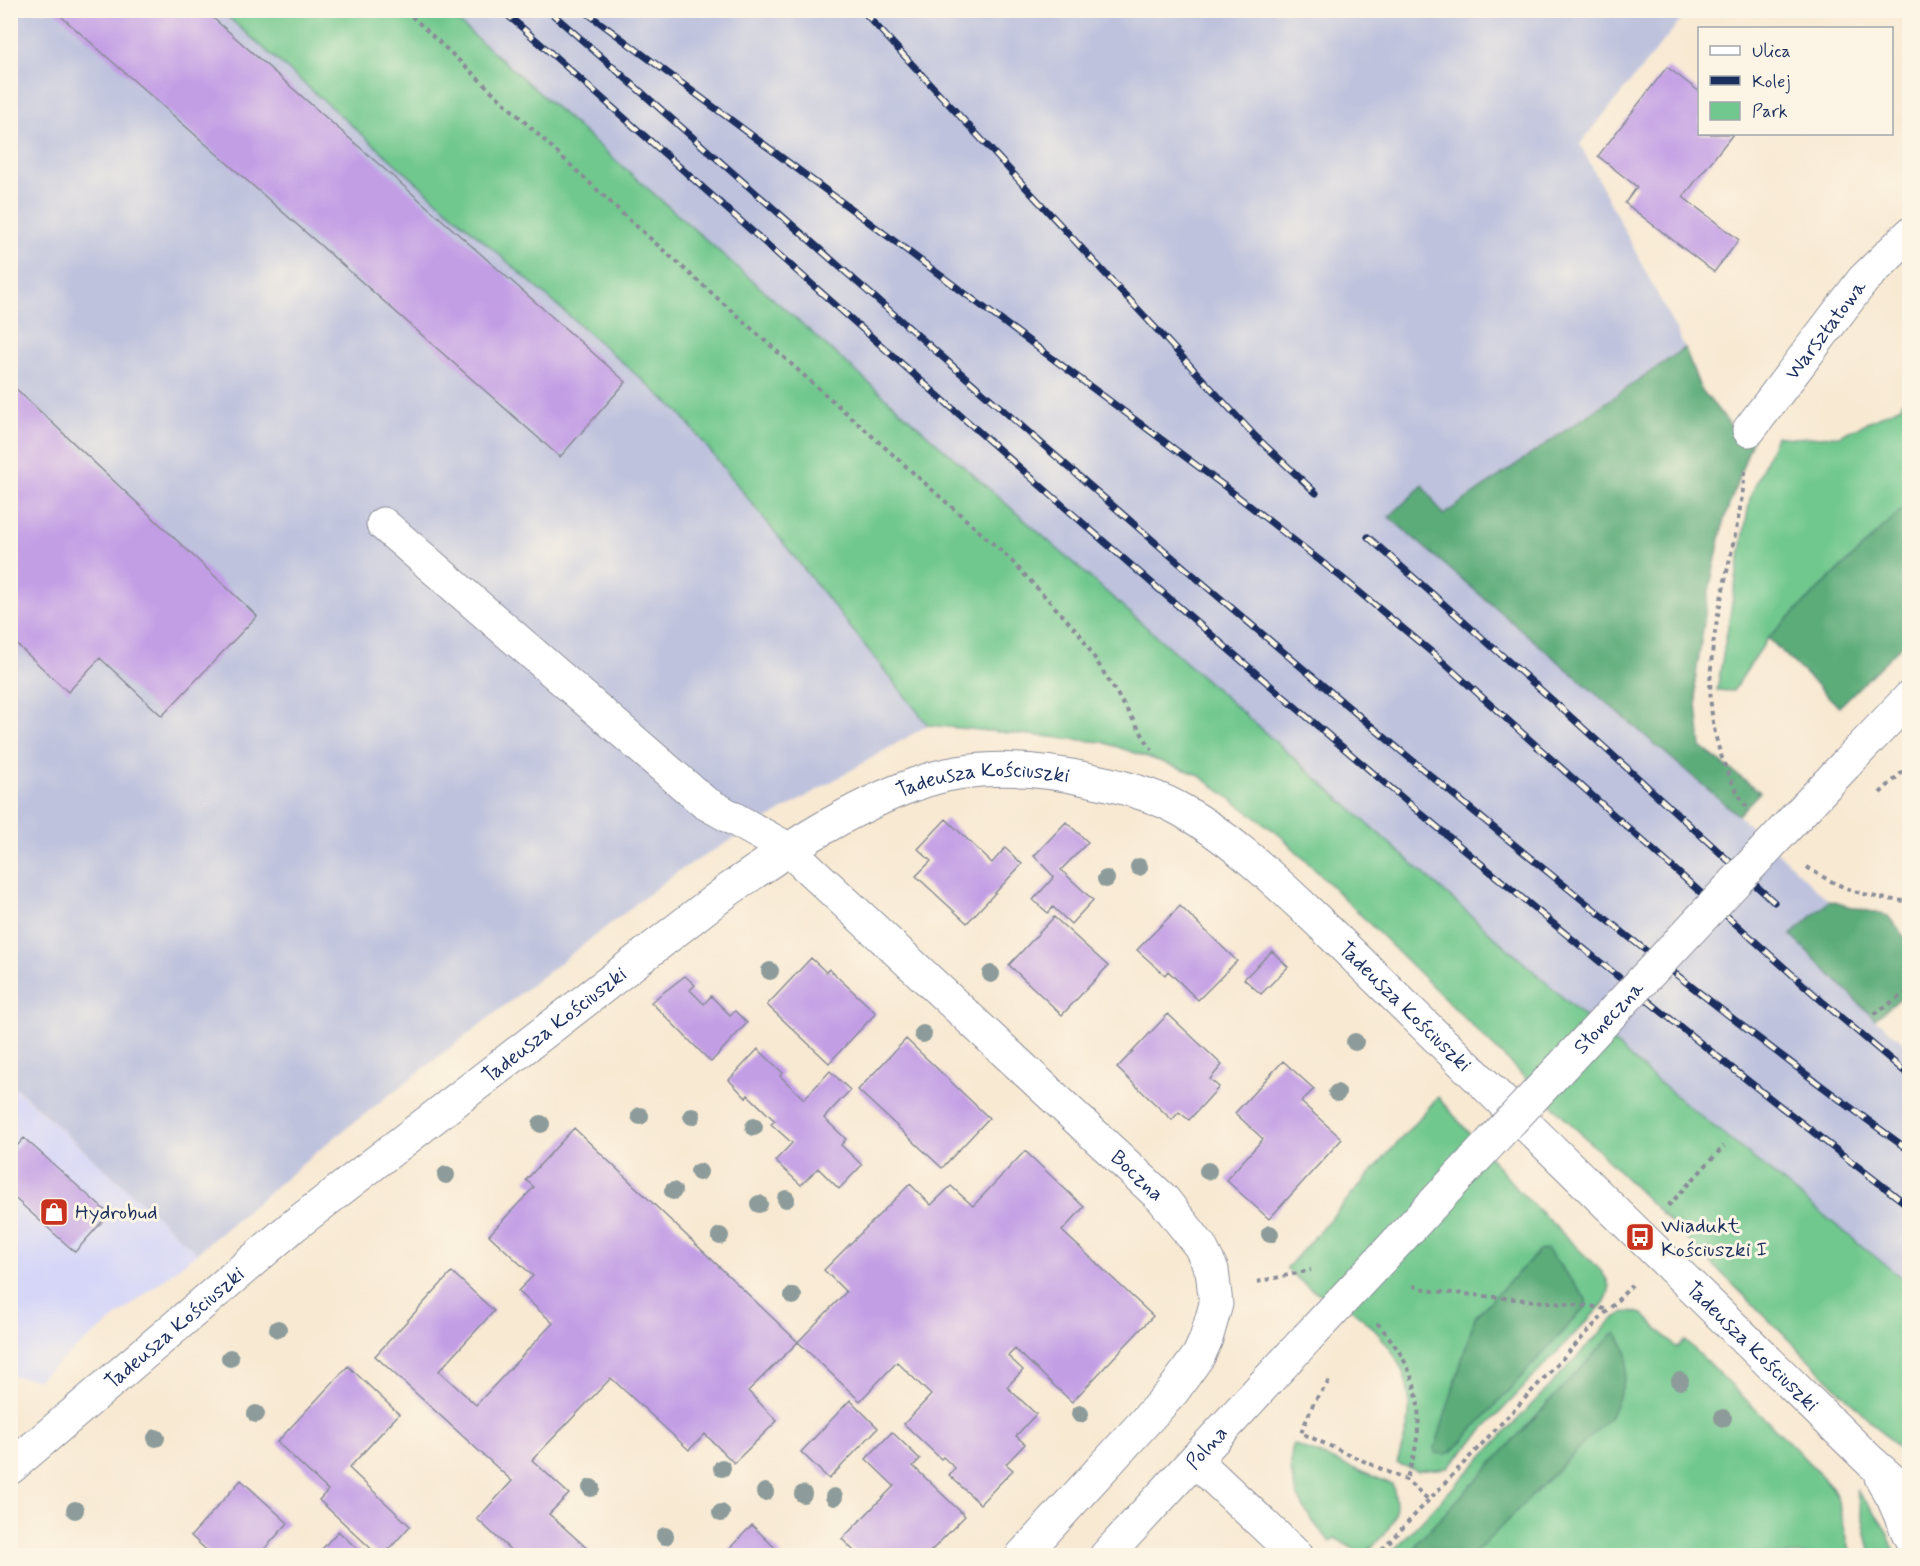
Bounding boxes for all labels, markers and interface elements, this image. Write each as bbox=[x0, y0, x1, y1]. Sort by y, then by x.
legend bbox=[1698, 27, 1893, 135]
text: Ulica bbox=[1752, 40, 1791, 64]
text: Kolej bbox=[1752, 70, 1790, 94]
text: Park bbox=[1752, 100, 1788, 124]
street label: Warsztatowa bbox=[1779, 274, 1873, 386]
street label: Tadeusza Kościuszki bbox=[892, 756, 1072, 805]
street label: Tadeusza Kościuszki bbox=[1332, 936, 1477, 1079]
street label: Tadeusza Kościuszki bbox=[477, 961, 633, 1090]
street label: Słoneczna bbox=[1567, 975, 1651, 1061]
street label: Boczna bbox=[1104, 1144, 1170, 1208]
shop icon: Hydrobud bbox=[38, 1196, 70, 1228]
place label: Hydrobud bbox=[75, 1199, 158, 1227]
place label: Wiadukt Kościuszki I bbox=[1661, 1212, 1767, 1264]
bus stop icon: Wiadukt Kościuszki I bbox=[1624, 1221, 1656, 1253]
street label: Tadeusza Kościuszki bbox=[99, 1261, 251, 1396]
street label: Tadeusza Kościuszki bbox=[1679, 1276, 1825, 1418]
street label: Polna bbox=[1180, 1420, 1234, 1476]

